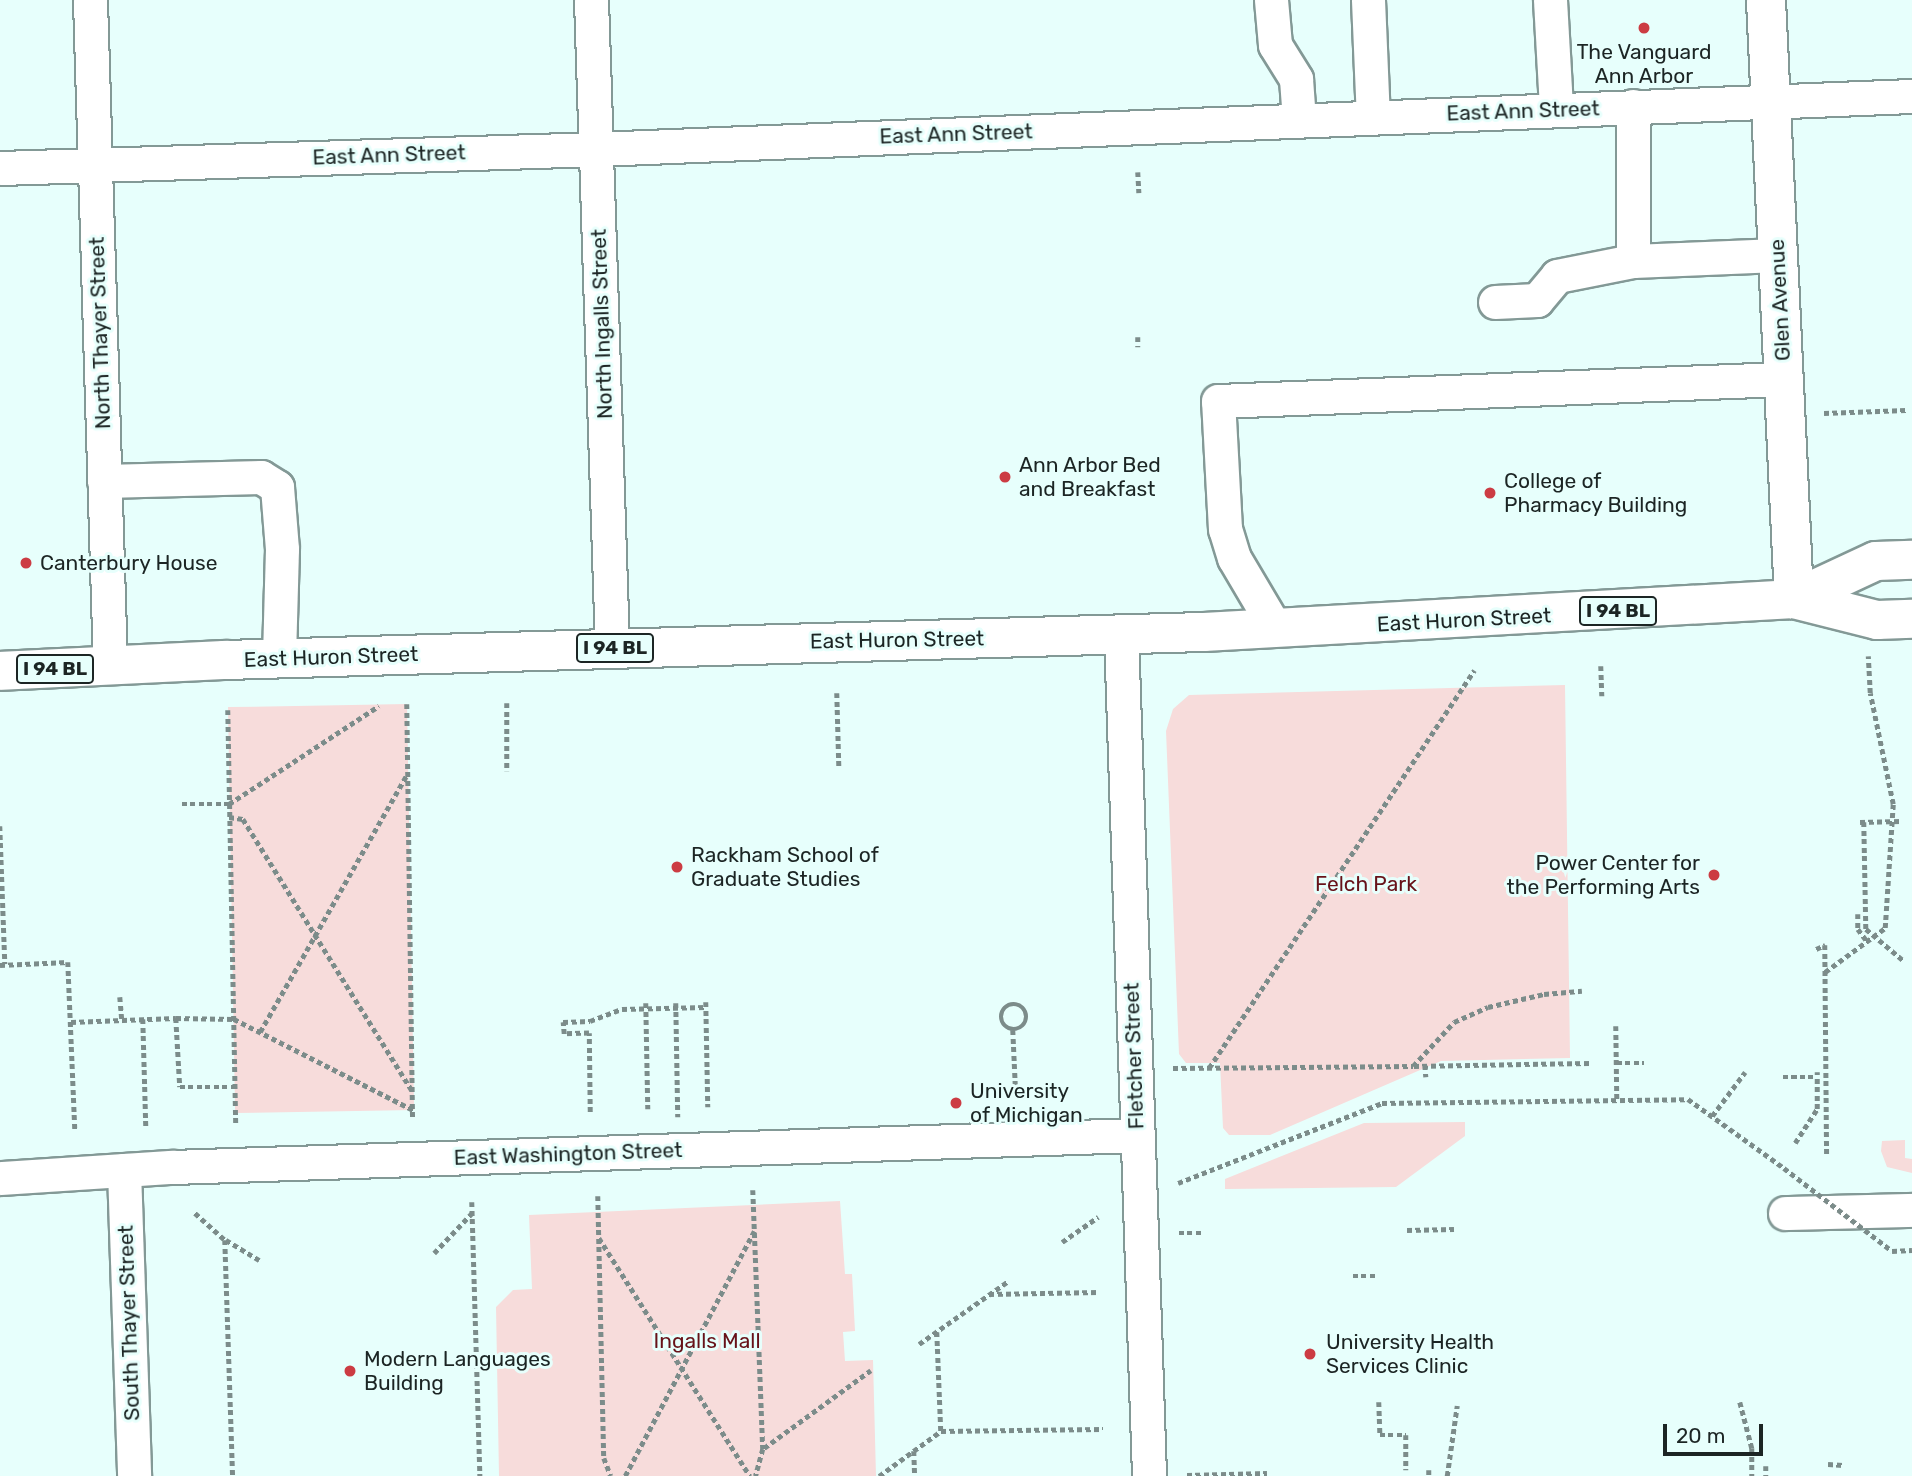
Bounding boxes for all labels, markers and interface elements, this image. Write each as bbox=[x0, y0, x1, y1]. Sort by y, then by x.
marker: The Vanguard Ann Arbor bbox=[1636, 20, 1652, 36]
place label: The Vanguard Ann Arbor bbox=[1576, 39, 1712, 89]
street label: East Ann Street bbox=[1446, 96, 1600, 126]
street label: East Ann Street bbox=[879, 119, 1033, 149]
street label: East Ann Street bbox=[312, 140, 466, 170]
street label: North Ingalls Street bbox=[586, 229, 618, 419]
street label: North Thayer Street bbox=[84, 236, 116, 430]
street label: Glen Avenue bbox=[1764, 238, 1796, 362]
place label: Ann Arbor Bed and Breakfast bbox=[1019, 452, 1162, 502]
place label: College of Pharmacy Building bbox=[1504, 468, 1688, 518]
marker: Ann Arbor Bed and Breakfast bbox=[997, 469, 1013, 485]
marker: College of Pharmacy Building bbox=[1482, 485, 1498, 501]
place label: Canterbury House bbox=[40, 550, 218, 576]
marker: Canterbury House bbox=[18, 555, 34, 571]
road number: I 94 BL bbox=[1578, 596, 1658, 626]
street label: East Huron Street bbox=[1376, 603, 1552, 637]
street label: East Huron Street bbox=[810, 626, 984, 654]
road number: I 94 BL bbox=[575, 632, 655, 664]
street label: East Huron Street bbox=[243, 641, 419, 673]
road number: I 94 BL bbox=[15, 654, 95, 684]
place label: Rackham School of Graduate Studies bbox=[691, 842, 879, 892]
place label: Power Center for the Performing Arts bbox=[1506, 850, 1700, 900]
marker: Rackham School of Graduate Studies bbox=[669, 859, 685, 875]
marker: Power Center for the Performing Arts bbox=[1706, 867, 1722, 883]
park label: Felch Park bbox=[1315, 871, 1417, 897]
street label: Fletcher Street bbox=[1119, 982, 1149, 1130]
place label: University of Michigan bbox=[970, 1078, 1083, 1128]
marker: University of Michigan bbox=[948, 1095, 964, 1111]
street label: East Washington Street bbox=[453, 1137, 683, 1171]
street label: South Thayer Street bbox=[113, 1224, 145, 1422]
park label: Ingalls Mall bbox=[653, 1328, 761, 1354]
place label: University Health Services Clinic bbox=[1326, 1329, 1495, 1379]
marker: University Health Services Clinic bbox=[1300, 1344, 1320, 1364]
place label: Modern Languages Building bbox=[364, 1346, 551, 1396]
marker: Modern Languages Building bbox=[342, 1363, 358, 1379]
scale bar bbox=[1667, 1410, 1767, 1454]
text: 20 m bbox=[1676, 1423, 1725, 1448]

